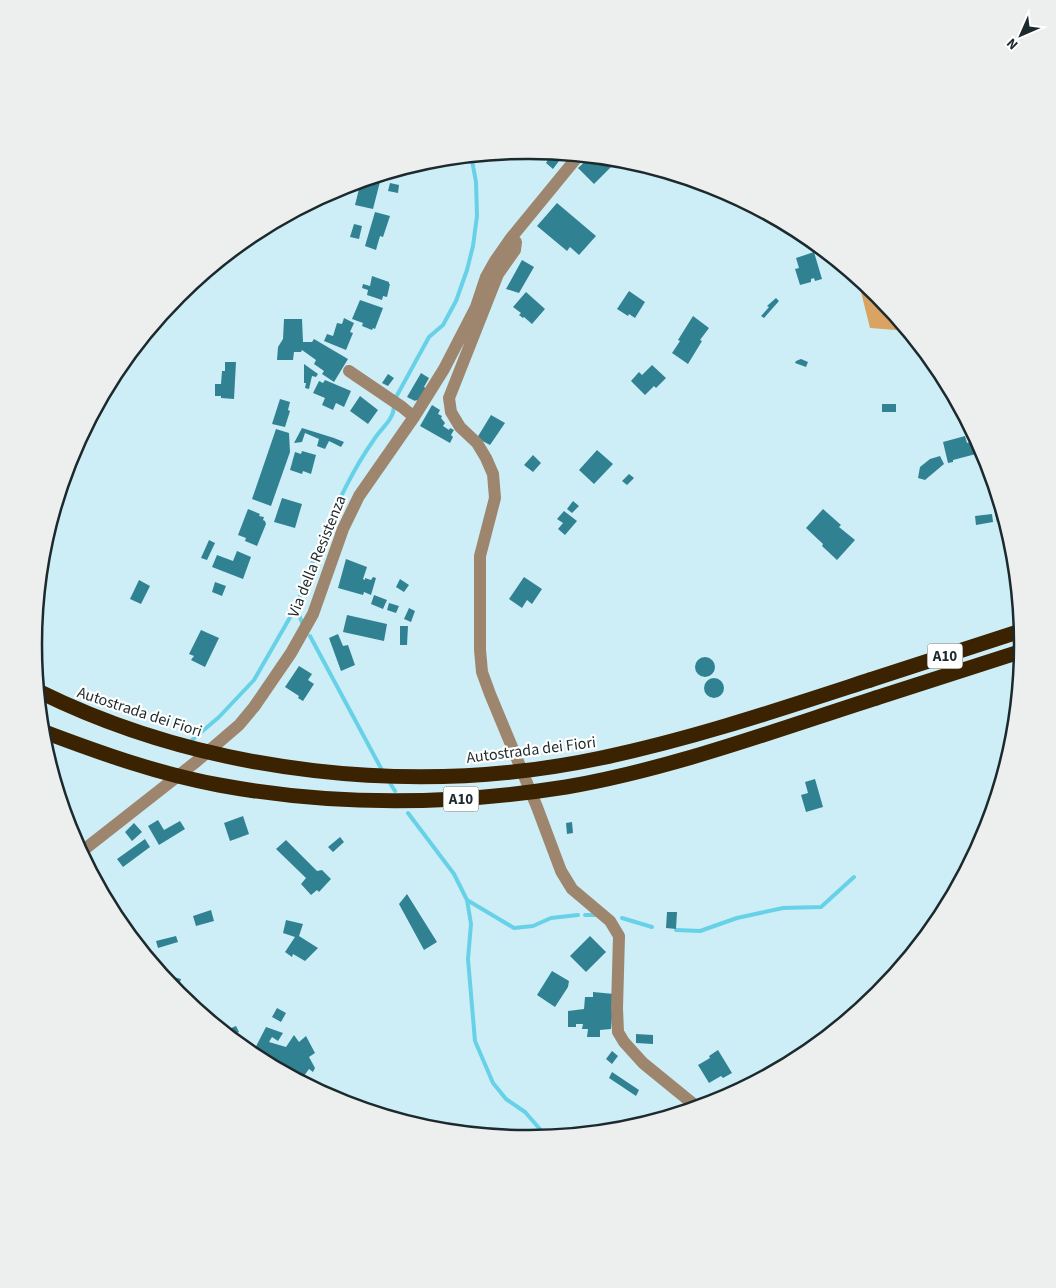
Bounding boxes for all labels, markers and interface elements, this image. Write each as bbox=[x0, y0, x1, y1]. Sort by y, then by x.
north arrow bbox=[996, 10, 1046, 60]
text: N bbox=[1002, 33, 1023, 54]
street label: Via della Resistenza bbox=[282, 492, 351, 621]
road number: A10 bbox=[928, 644, 962, 668]
street label: Autostrada dei Fiori bbox=[74, 681, 205, 743]
street label: Autostrada dei Fiori bbox=[465, 731, 597, 769]
road number: A10 bbox=[444, 786, 478, 812]

